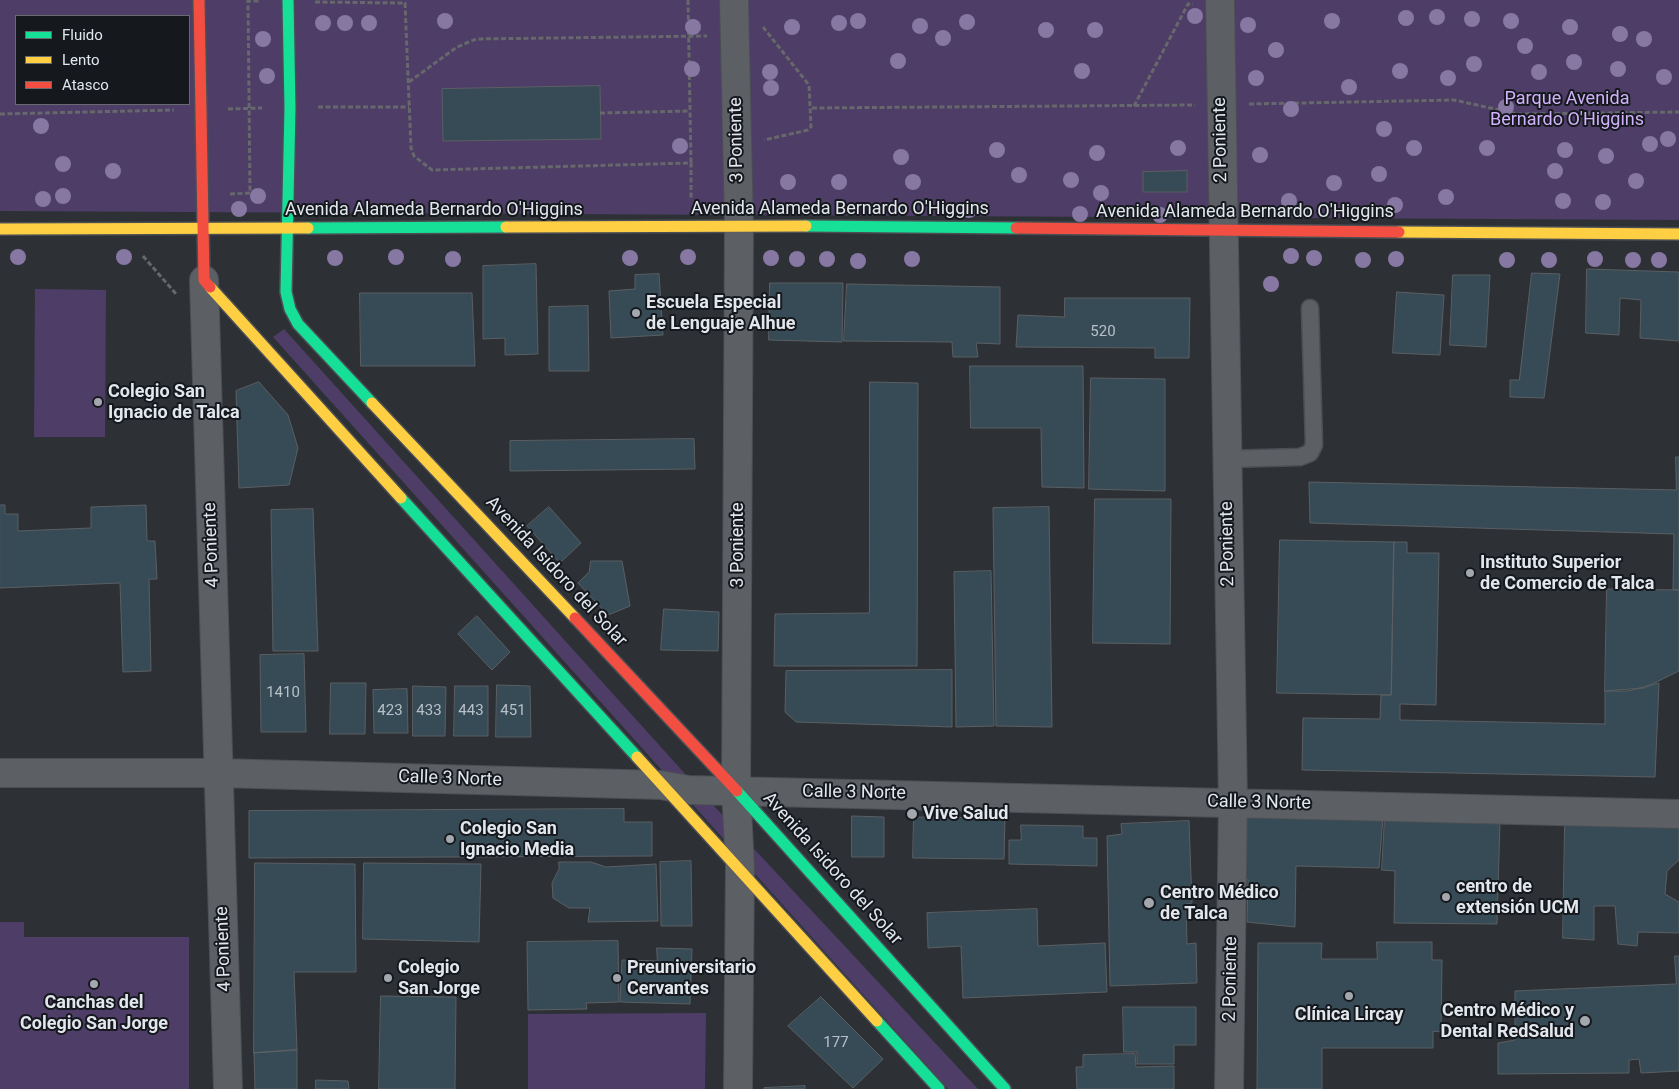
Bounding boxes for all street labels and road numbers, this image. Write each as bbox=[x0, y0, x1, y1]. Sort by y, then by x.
street label: 3 Poniente bbox=[725, 97, 749, 183]
street label: 2 Poniente bbox=[1209, 97, 1233, 183]
street label: Avenida Alameda Bernardo O'Higgins bbox=[691, 198, 989, 220]
street label: Avenida Alameda Bernardo O'Higgins bbox=[285, 199, 583, 221]
street label: Avenida Alameda Bernardo O'Higgins bbox=[1096, 201, 1394, 223]
street label: Avenida Isidoro del Solar bbox=[481, 492, 631, 652]
street label: 2 Poniente bbox=[1216, 501, 1240, 587]
street label: 4 Poniente bbox=[200, 502, 224, 588]
street label: 3 Poniente bbox=[727, 502, 749, 588]
street label: Calle 3 Norte bbox=[398, 766, 502, 792]
street label: Calle 3 Norte bbox=[802, 781, 906, 805]
street label: Avenida Isidoro del Solar bbox=[758, 788, 906, 950]
street label: Calle 3 Norte bbox=[1207, 791, 1311, 815]
street label: 4 Poniente bbox=[212, 906, 236, 992]
street label: 2 Poniente bbox=[1219, 936, 1243, 1022]

